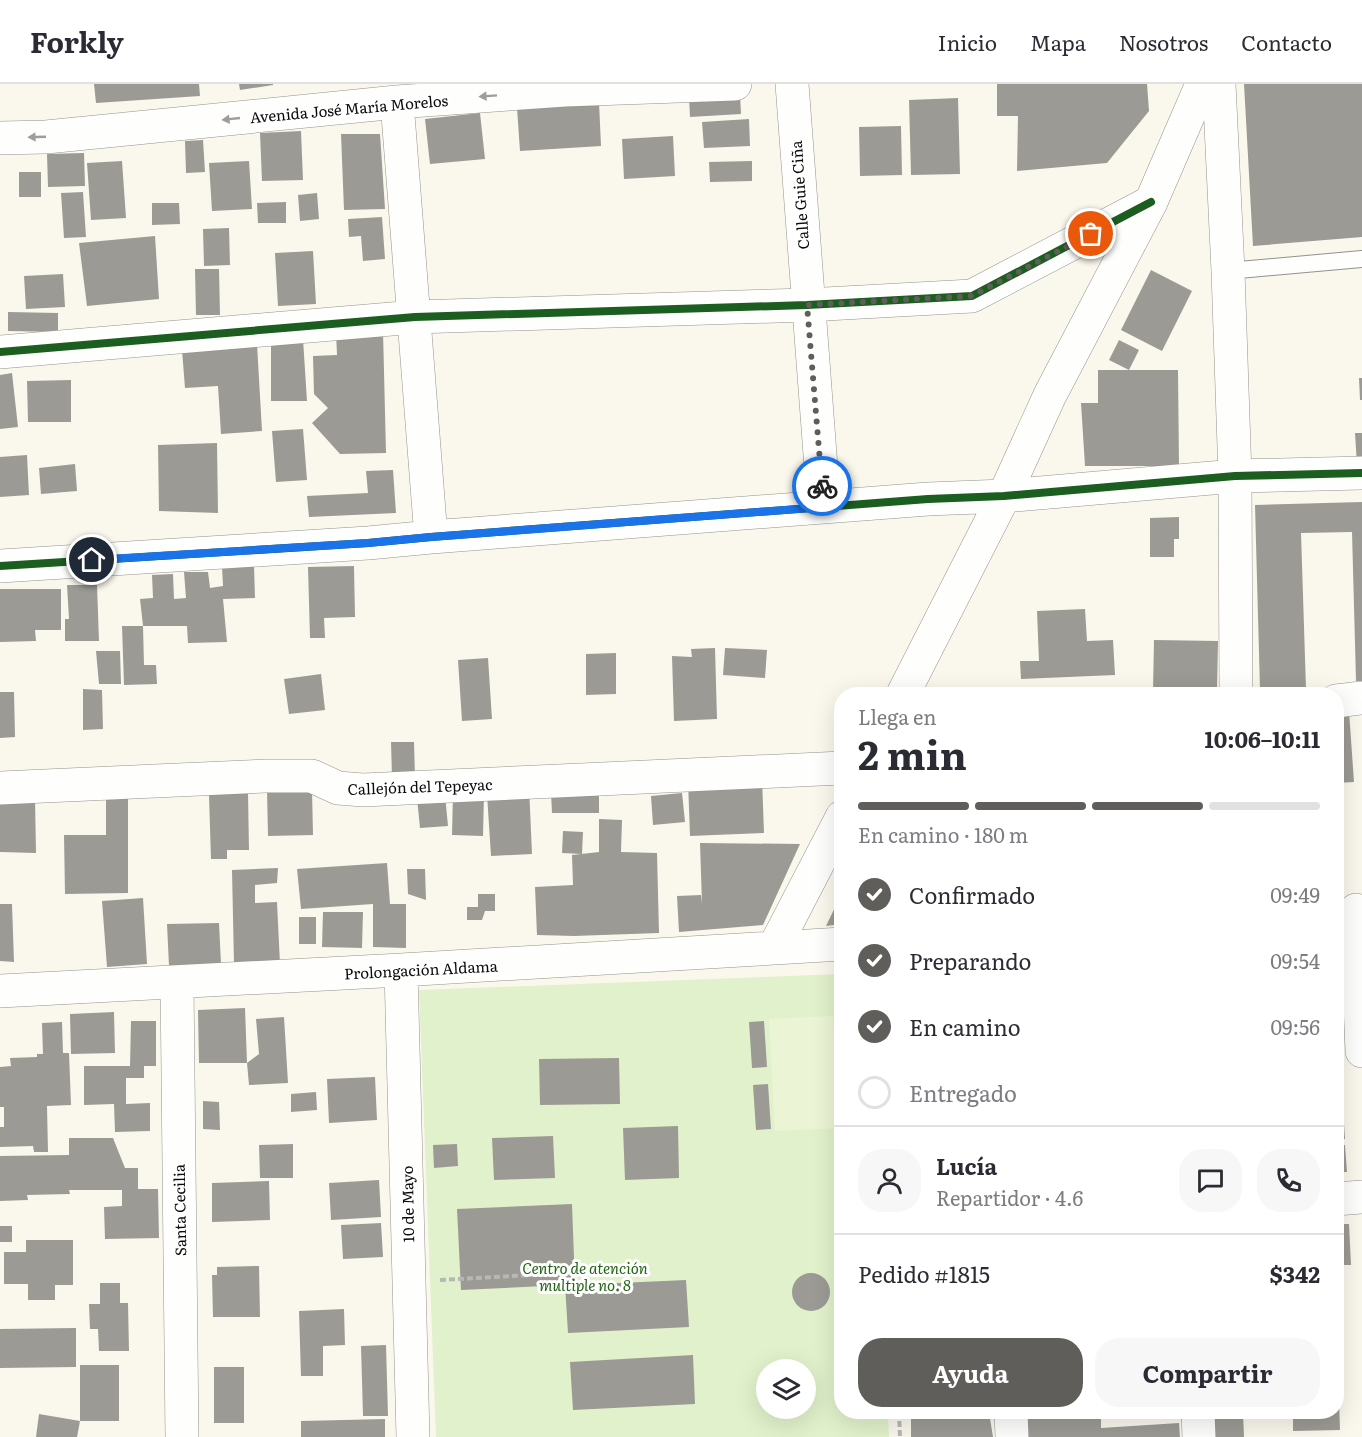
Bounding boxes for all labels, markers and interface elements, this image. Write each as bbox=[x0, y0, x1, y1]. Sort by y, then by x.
text: Forkly bbox=[30, 20, 124, 62]
text: Inicio bbox=[938, 26, 997, 57]
text: Mapa bbox=[1030, 26, 1086, 57]
text: Nosotros bbox=[1119, 26, 1208, 57]
text: Contacto bbox=[1241, 26, 1332, 57]
street label: Avenida José María Morelos bbox=[249, 88, 449, 128]
one-way arrow bbox=[478, 91, 497, 100]
one-way arrow bbox=[221, 114, 240, 124]
one-way arrow bbox=[27, 132, 46, 141]
street label: Calle Guie Ciña bbox=[784, 139, 814, 250]
pin bbox=[1065, 208, 1116, 259]
icon: bag bbox=[1074, 217, 1107, 250]
courier bbox=[792, 456, 852, 516]
icon: bike bbox=[806, 470, 839, 503]
pin bbox=[66, 534, 117, 585]
icon: home bbox=[75, 543, 108, 576]
text: Llega en bbox=[858, 701, 936, 731]
text: 10:06–10:11 bbox=[1205, 722, 1320, 755]
text: 2 min bbox=[858, 724, 967, 782]
street label: Callejón del Tepeyac bbox=[347, 772, 494, 800]
text: En camino · 180 m bbox=[858, 819, 1028, 849]
icon: check bbox=[858, 878, 891, 911]
text: Confirmado bbox=[909, 878, 1035, 911]
text: 09:49 bbox=[1270, 879, 1320, 909]
icon: check bbox=[858, 944, 891, 977]
text: Preparando bbox=[909, 944, 1031, 977]
text: 09:54 bbox=[1270, 945, 1320, 975]
street label: Prolongación Aldama bbox=[344, 953, 499, 985]
icon: check bbox=[858, 1010, 891, 1043]
text: En camino bbox=[909, 1010, 1021, 1043]
text: 09:56 bbox=[1270, 1011, 1320, 1041]
text: Entregado bbox=[909, 1076, 1017, 1109]
button: person bbox=[858, 1149, 921, 1212]
text: Lucía bbox=[936, 1149, 997, 1182]
button: chat bbox=[1179, 1149, 1242, 1212]
button: phone bbox=[1257, 1149, 1320, 1212]
street label: Santa Cecilia bbox=[167, 1163, 191, 1256]
street label: 10 de Mayo bbox=[395, 1165, 419, 1243]
text: Repartidor · 4.6 bbox=[936, 1182, 1083, 1212]
park label: Centro de atención multiple no. 8 bbox=[522, 1256, 648, 1296]
text: Pedido #1815 bbox=[858, 1257, 990, 1290]
text: $342 bbox=[1270, 1257, 1320, 1290]
button: Ayuda bbox=[858, 1338, 1083, 1407]
button: Compartir bbox=[1095, 1338, 1320, 1407]
map controls bbox=[756, 1359, 816, 1419]
button: layers bbox=[756, 1359, 816, 1419]

